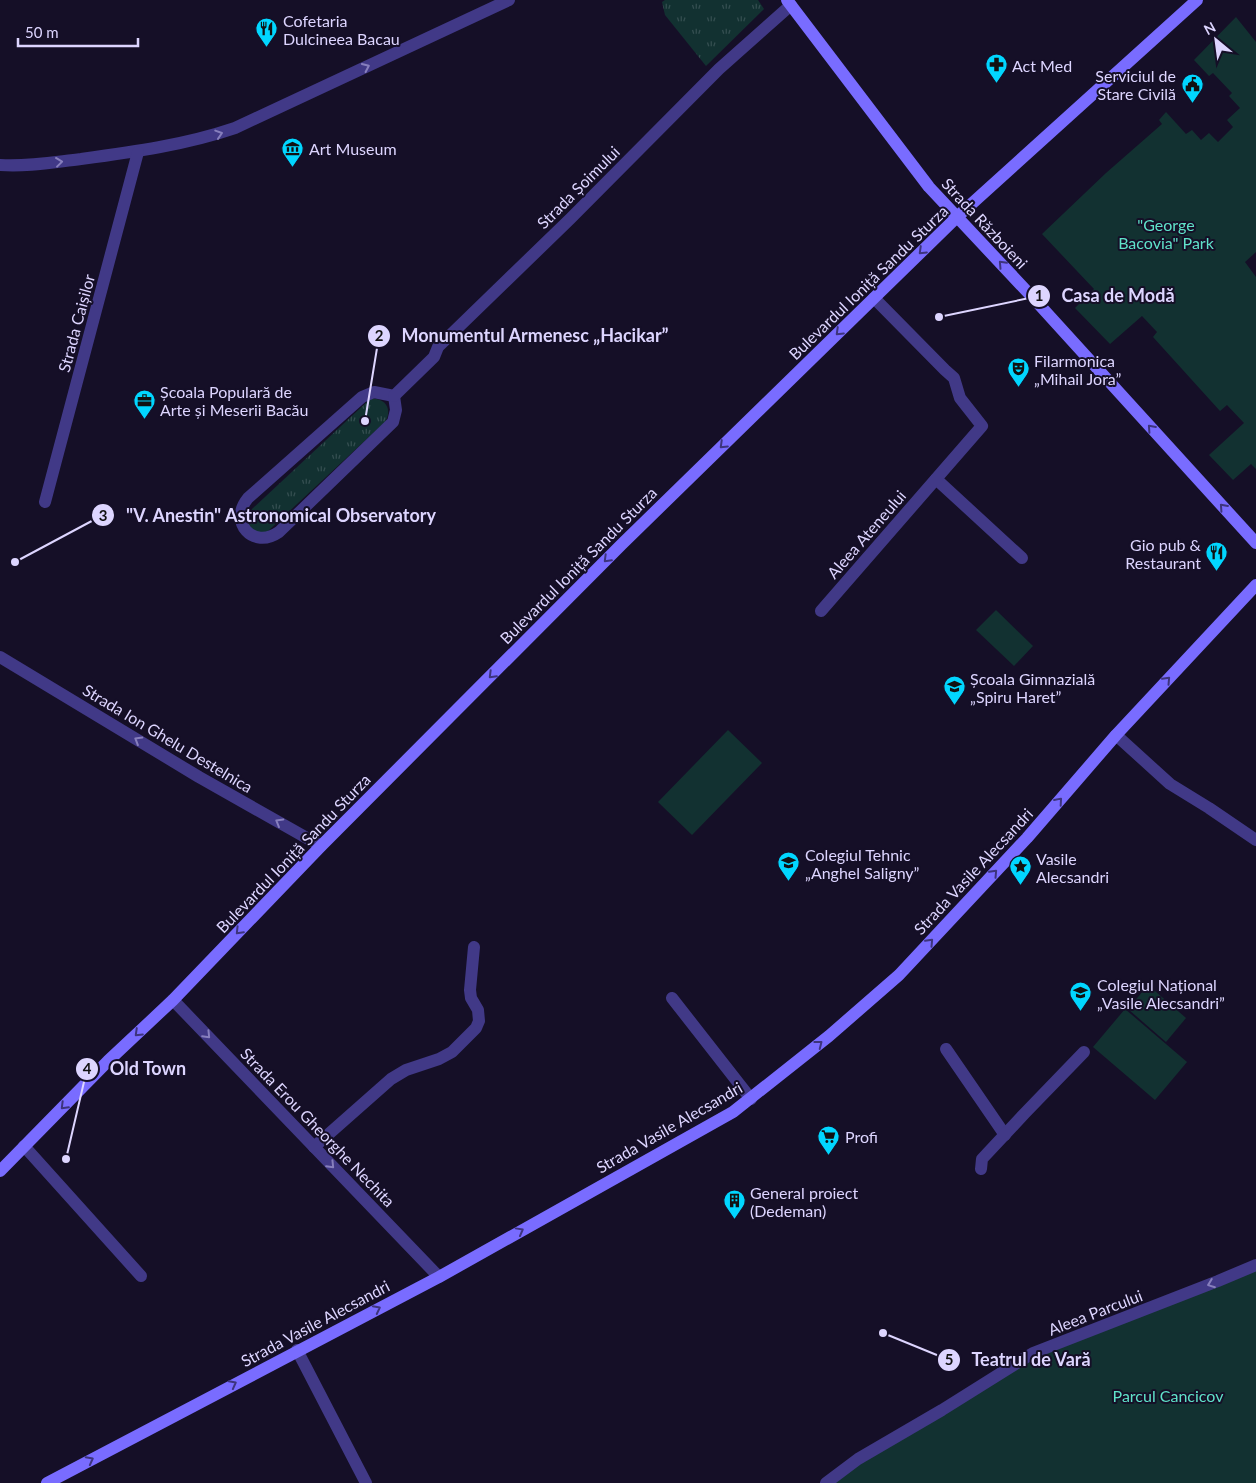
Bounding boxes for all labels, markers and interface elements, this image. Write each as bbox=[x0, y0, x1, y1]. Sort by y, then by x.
place label: Cofetaria Dulcineea Bacau bbox=[283, 11, 400, 48]
scale bar bbox=[18, 15, 138, 47]
north arrow bbox=[1191, 15, 1241, 65]
restaurant icon: Cofetaria Dulcineea Bacau bbox=[255, 17, 279, 48]
text: N bbox=[1201, 18, 1218, 38]
text: 50 m bbox=[25, 23, 59, 41]
pharmacy icon: Act Med bbox=[984, 53, 1008, 84]
place label: Act Med bbox=[1012, 56, 1072, 75]
one-way arrow bbox=[361, 63, 370, 73]
place label: Serviciul de Stare Civilă bbox=[1095, 66, 1176, 103]
public building icon: Serviciul de Stare Civilă bbox=[1180, 72, 1204, 103]
one-way arrow bbox=[214, 130, 222, 140]
museum icon: Art Museum bbox=[281, 136, 305, 167]
place label: Art Museum bbox=[309, 139, 397, 158]
street label: Strada Șoimului bbox=[533, 142, 623, 232]
one-way arrow bbox=[55, 157, 63, 168]
street label: Strada Războieni bbox=[938, 174, 1032, 272]
street label: Bulevardul Ioniță Sandu Sturza bbox=[785, 201, 951, 363]
park label: "George Bacovia" Park bbox=[1118, 215, 1215, 252]
one-way arrow bbox=[919, 245, 928, 254]
one-way arrow bbox=[999, 261, 1008, 270]
street label: Strada Caișilor bbox=[54, 272, 98, 374]
callout: Casa de Modă bbox=[1027, 279, 1185, 312]
text: Casa de Modă bbox=[1061, 284, 1175, 306]
text: 1 bbox=[1035, 286, 1043, 304]
callout: Monumentul Armenesc „Hacikar” bbox=[366, 319, 679, 352]
text: Monumentul Armenesc „Hacikar” bbox=[401, 324, 669, 346]
text: 2 bbox=[375, 326, 384, 344]
one-way arrow bbox=[836, 326, 845, 335]
place label: Filarmonica „Mihail Jora” bbox=[1034, 351, 1122, 388]
theatre icon: Filarmonica „Mihail Jora” bbox=[1006, 357, 1030, 388]
place label: Școala Populară de Arte și Meserii Bacău bbox=[160, 382, 308, 419]
office icon: Școala Populară de Arte și Meserii Bacău bbox=[132, 388, 156, 419]
one-way arrow bbox=[1148, 424, 1157, 433]
one-way arrow bbox=[719, 440, 728, 449]
street label: Bulevardul Ioniță Sandu Sturza bbox=[496, 483, 660, 647]
street label: Aleea Ateneului bbox=[823, 486, 909, 582]
callout: "V. Anestin" Astronomical Observatory bbox=[90, 499, 446, 532]
one-way arrow bbox=[1220, 503, 1229, 512]
text: "V. Anestin" Astronomical Observatory bbox=[126, 504, 436, 526]
text: 3 bbox=[99, 506, 107, 524]
place label: Gio pub & Restaurant bbox=[1125, 535, 1202, 572]
restaurant icon: Gio pub & Restaurant bbox=[1205, 541, 1229, 572]
one-way arrow bbox=[604, 554, 613, 563]
one-way arrow bbox=[489, 669, 498, 678]
place label: Școala Gimnazială „Spiru Haret” bbox=[970, 669, 1095, 706]
school or university icon: Școala Gimnazială „Spiru Haret” bbox=[942, 675, 966, 706]
one-way arrow bbox=[1161, 676, 1170, 685]
street label: Strada Ion Ghelu Destelnica bbox=[80, 680, 256, 796]
one-way arrow bbox=[135, 737, 144, 747]
street label: Bulevardul Ioniță Sandu Sturza bbox=[212, 770, 374, 936]
one-way arrow bbox=[1053, 797, 1062, 806]
street label: Strada Vasile Alecsandri bbox=[910, 804, 1036, 938]
one-way arrow bbox=[275, 819, 284, 829]
place label: Colegiul Tehnic „Anghel Saligny” bbox=[805, 845, 920, 882]
place label: Vasile Alecsandri bbox=[1036, 849, 1109, 886]
school or university icon: Colegiul Tehnic „Anghel Saligny” bbox=[777, 851, 801, 882]
place icon: Vasile Alecsandri bbox=[1008, 855, 1032, 886]
one-way arrow bbox=[988, 869, 997, 878]
one-way arrow bbox=[236, 925, 245, 934]
one-way arrow bbox=[924, 938, 933, 947]
place label: Colegiul Național „Vasile Alecsandri” bbox=[1097, 975, 1225, 1012]
school or university icon: Colegiul Național „Vasile Alecsandri” bbox=[1069, 981, 1093, 1012]
one-way arrow bbox=[134, 1027, 143, 1036]
one-way arrow bbox=[201, 1029, 210, 1038]
one-way arrow bbox=[814, 1040, 823, 1049]
street label: Strada Erou Gheorghe Nechita bbox=[237, 1044, 399, 1210]
callout: Old Town bbox=[74, 1052, 196, 1085]
text: Old Town bbox=[110, 1057, 186, 1079]
text: 4 bbox=[83, 1059, 92, 1077]
street label: Strada Vasile Alecsandri bbox=[593, 1077, 745, 1177]
one-way arrow bbox=[61, 1101, 70, 1110]
supermarket icon: Profi bbox=[817, 1124, 841, 1155]
place label: Profi bbox=[845, 1127, 878, 1146]
one-way arrow bbox=[325, 1159, 334, 1168]
place label: General proiect (Dedeman) bbox=[750, 1183, 858, 1220]
building icon: General proiect (Dedeman) bbox=[722, 1189, 746, 1220]
one-way arrow bbox=[515, 1228, 524, 1238]
street label: Strada Vasile Alecsandri bbox=[238, 1276, 392, 1370]
one-way arrow bbox=[1207, 1278, 1216, 1288]
street label: Aleea Parcului bbox=[1045, 1285, 1145, 1339]
one-way arrow bbox=[372, 1305, 381, 1315]
callout: Teatrul de Vară bbox=[936, 1343, 1101, 1376]
text: Teatrul de Vară bbox=[971, 1348, 1091, 1370]
text: 5 bbox=[945, 1350, 953, 1368]
one-way arrow bbox=[228, 1380, 237, 1390]
park label: Parcul Cancicov bbox=[1113, 1386, 1224, 1405]
one-way arrow bbox=[84, 1456, 93, 1466]

